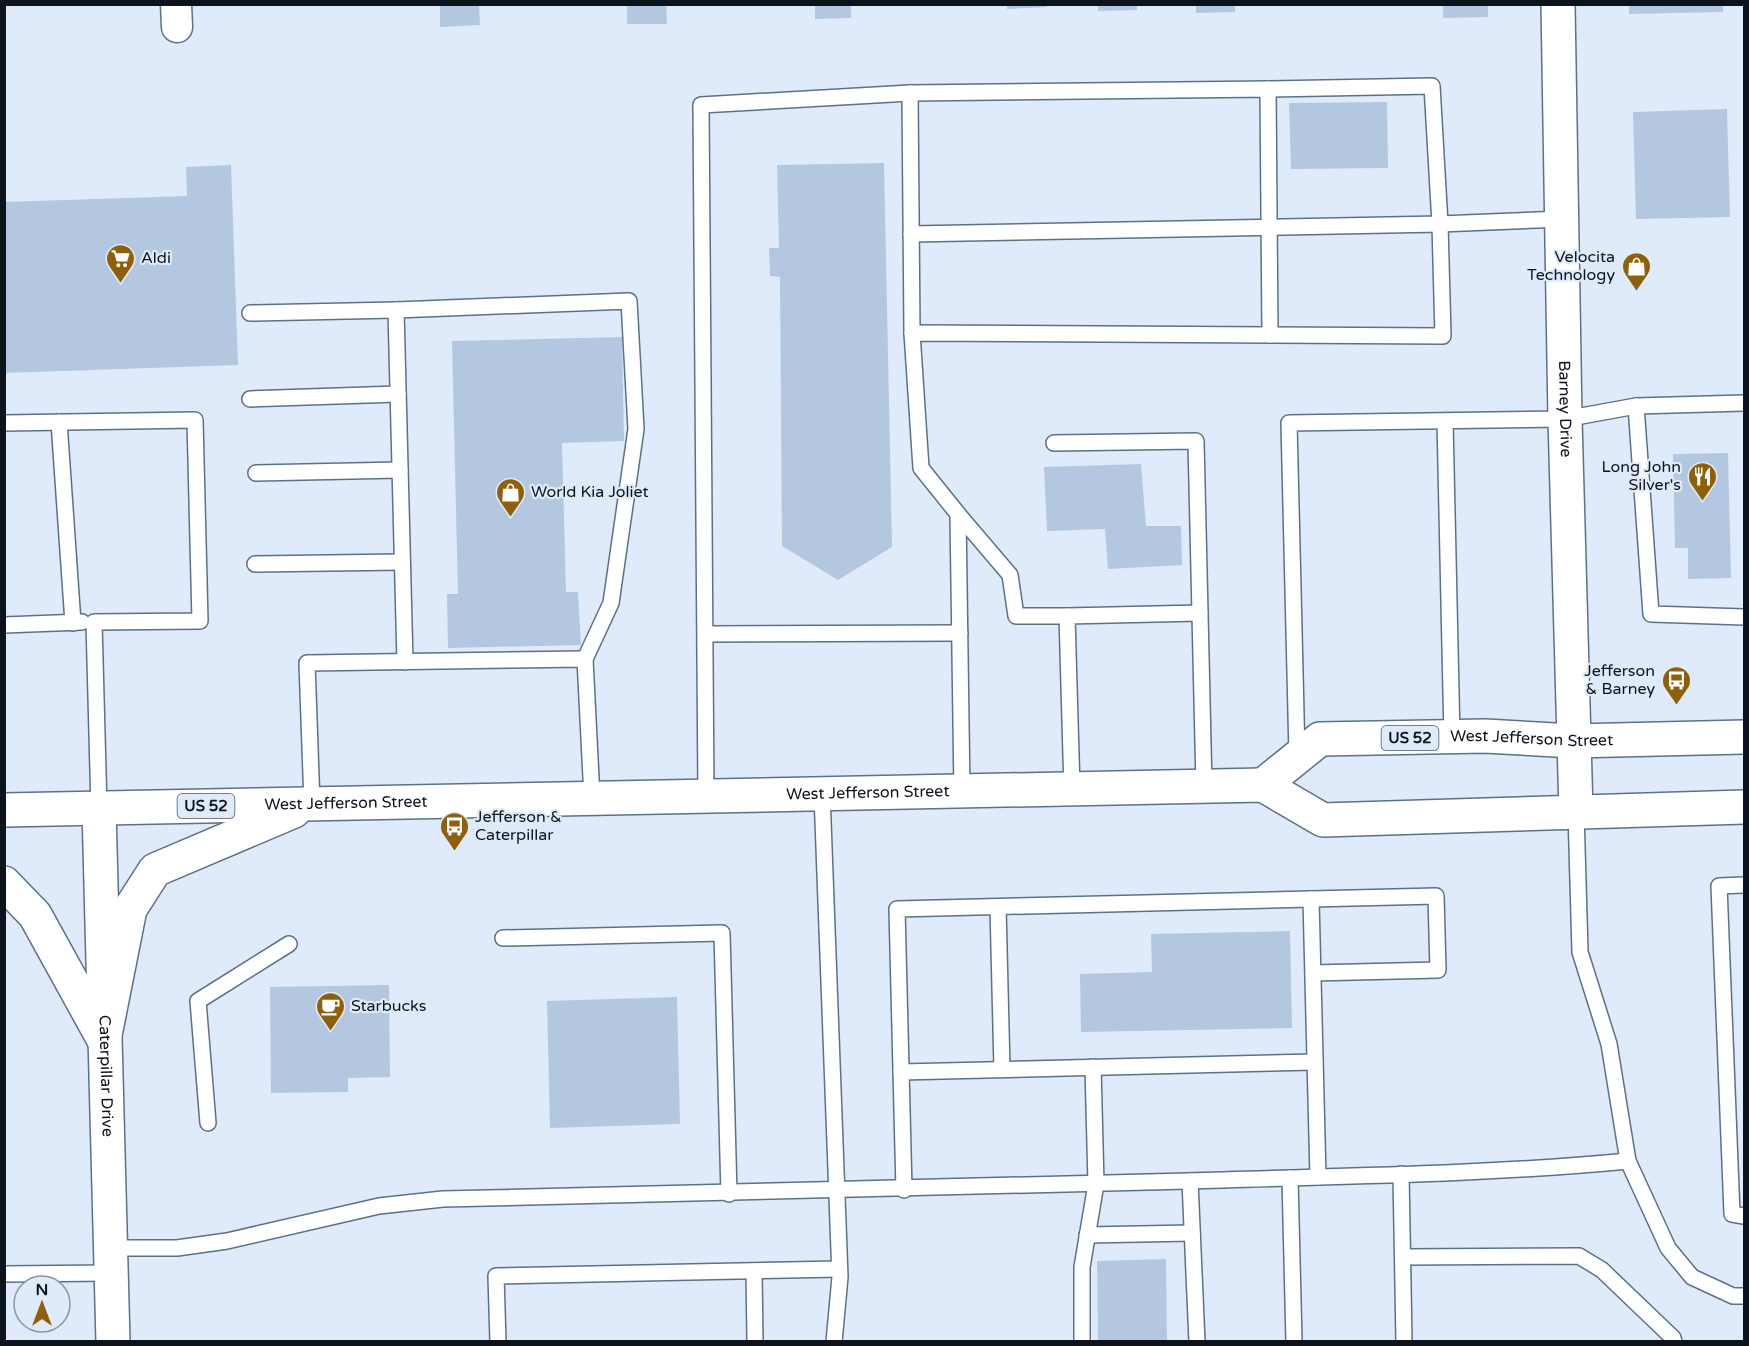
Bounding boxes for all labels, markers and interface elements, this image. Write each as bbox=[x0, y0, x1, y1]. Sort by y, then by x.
supermarket icon: Aldi bbox=[104, 242, 136, 284]
place label: Velocita Technology bbox=[1527, 247, 1615, 285]
place label: Aldi bbox=[141, 248, 171, 268]
shop icon: Velocita Technology bbox=[1620, 250, 1652, 292]
street label: Barney Drive bbox=[1554, 360, 1576, 458]
place label: Long John Silver's bbox=[1601, 457, 1681, 495]
restaurant icon: Long John Silver's bbox=[1686, 460, 1718, 502]
shop icon: World Kia Joliet bbox=[494, 476, 526, 518]
place label: World Kia Joliet bbox=[531, 482, 649, 502]
place label: Jefferson & Barney bbox=[1584, 661, 1655, 699]
bus stop icon: Jefferson & Barney bbox=[1660, 664, 1692, 706]
road number: US 52 bbox=[1382, 726, 1438, 750]
street label: West Jefferson Street bbox=[1450, 726, 1613, 751]
street label: West Jefferson Street bbox=[786, 781, 950, 804]
street label: West Jefferson Street bbox=[264, 792, 428, 815]
road number: US 52 bbox=[178, 794, 234, 818]
place label: Jefferson & Caterpillar bbox=[475, 807, 562, 845]
bus stop icon: Jefferson & Caterpillar bbox=[438, 810, 470, 852]
cafe icon: Starbucks bbox=[314, 990, 346, 1032]
place label: Starbucks bbox=[351, 996, 426, 1016]
street label: Caterpillar Drive bbox=[94, 1015, 118, 1137]
north arrow bbox=[12, 1274, 72, 1334]
text: N bbox=[36, 1280, 48, 1300]

